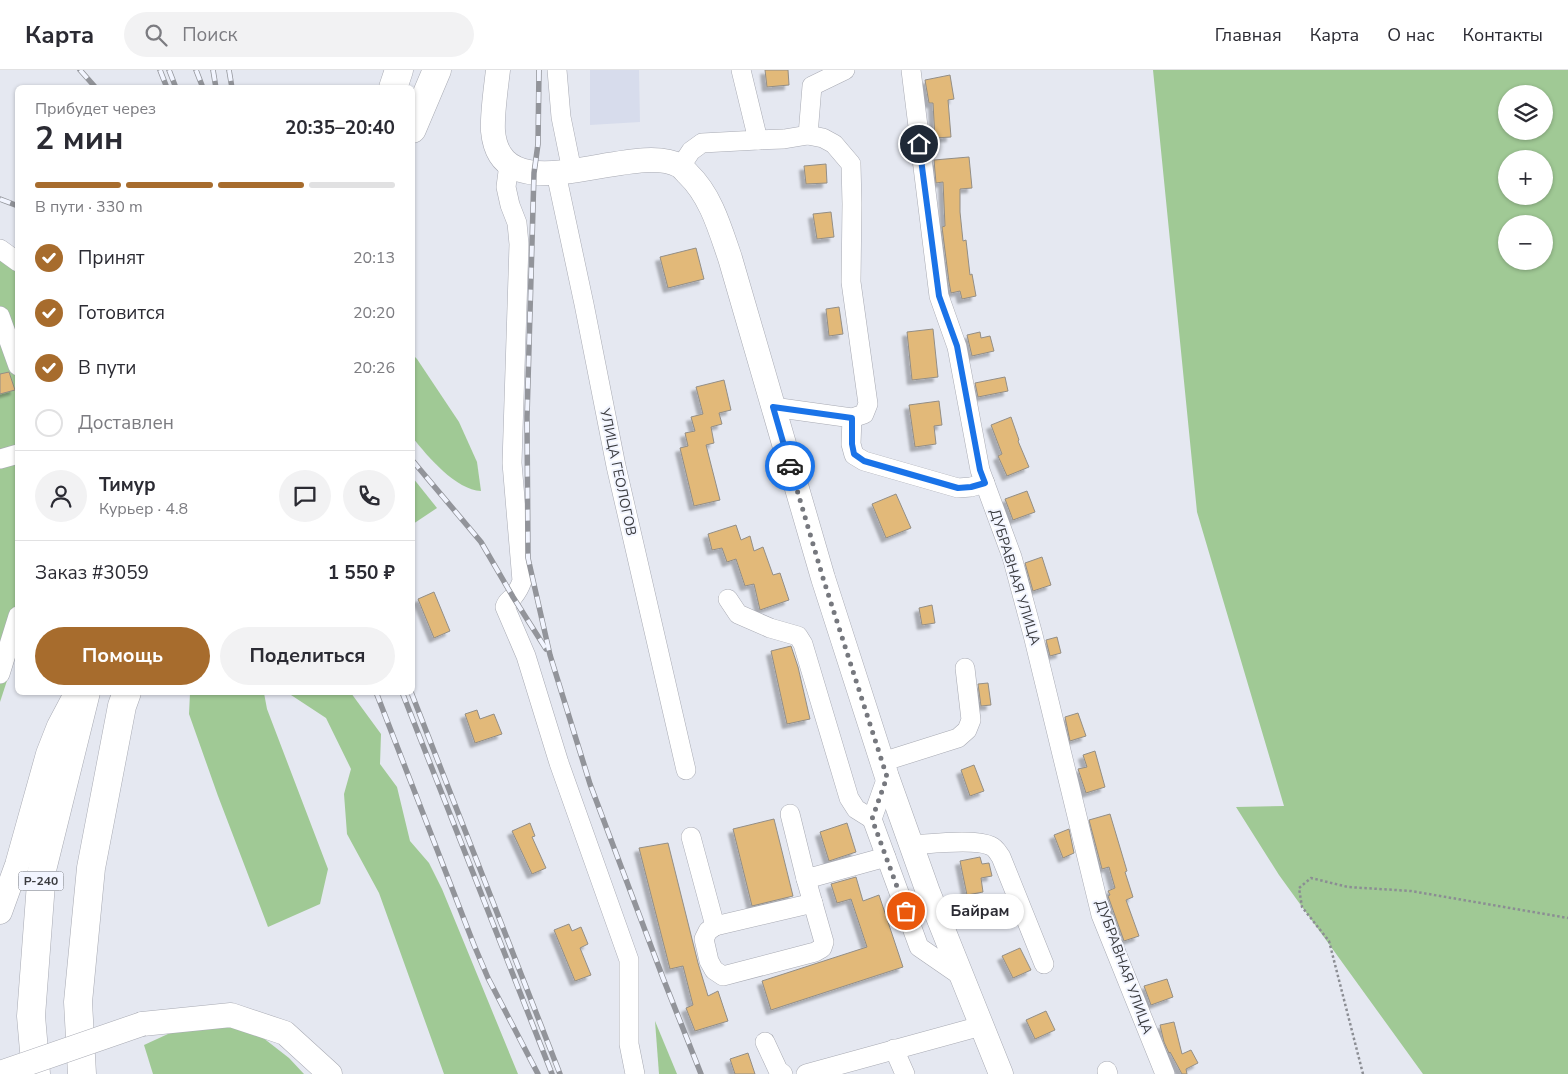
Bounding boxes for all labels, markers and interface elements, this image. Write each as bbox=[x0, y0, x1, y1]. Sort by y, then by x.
search box bbox=[124, 12, 474, 57]
text: Карта bbox=[25, 19, 94, 51]
icon: search bbox=[142, 21, 170, 49]
text: Поиск bbox=[182, 22, 237, 48]
text: Главная bbox=[1215, 23, 1282, 47]
text: Карта bbox=[1310, 23, 1359, 47]
text: О нас bbox=[1387, 23, 1435, 47]
text: Контакты bbox=[1463, 23, 1543, 47]
map controls bbox=[1498, 85, 1553, 270]
button: layers bbox=[1498, 85, 1553, 140]
text: Прибудет через bbox=[35, 98, 156, 120]
text: 20:35–20:40 bbox=[285, 115, 395, 141]
text: 2 мин bbox=[35, 117, 124, 160]
pin bbox=[898, 123, 940, 165]
icon: home bbox=[905, 130, 933, 158]
button: + bbox=[1498, 150, 1553, 205]
text: В пути · 330 m bbox=[35, 196, 143, 218]
button: − bbox=[1498, 215, 1553, 270]
icon: check bbox=[35, 244, 63, 272]
text: Принят bbox=[78, 245, 145, 271]
text: 20:13 bbox=[353, 247, 395, 269]
icon: check bbox=[35, 299, 63, 327]
text: Готовится bbox=[78, 300, 165, 326]
text: 20:20 bbox=[353, 302, 395, 324]
icon: check bbox=[35, 354, 63, 382]
text: В пути bbox=[78, 355, 136, 381]
text: 20:26 bbox=[353, 357, 395, 379]
street label: УЛИЦА ГЕОЛОГОВ bbox=[595, 406, 641, 537]
text: Доставлен bbox=[78, 410, 174, 436]
courier bbox=[765, 441, 815, 491]
icon: car bbox=[776, 452, 804, 480]
button: person bbox=[35, 470, 87, 522]
button: chat bbox=[279, 470, 331, 522]
button: phone bbox=[343, 470, 395, 522]
text: Тимур bbox=[99, 472, 156, 498]
text: Курьер · 4.8 bbox=[99, 498, 188, 520]
street label: ДУБРАВНАЯ УЛИЦА bbox=[985, 507, 1045, 647]
text: Заказ #3059 bbox=[35, 560, 149, 586]
text: 1 550 ₽ bbox=[328, 560, 395, 586]
button: Помощь bbox=[35, 627, 210, 685]
button: Поделиться bbox=[220, 627, 395, 685]
road number: Р-240 bbox=[18, 871, 64, 890]
pin bbox=[885, 890, 927, 932]
callout: Байрам bbox=[936, 894, 1024, 928]
icon: bag bbox=[892, 897, 920, 925]
street label: ДУБРАВНАЯ УЛИЦА bbox=[1091, 897, 1157, 1037]
text: Байрам bbox=[950, 900, 1010, 922]

